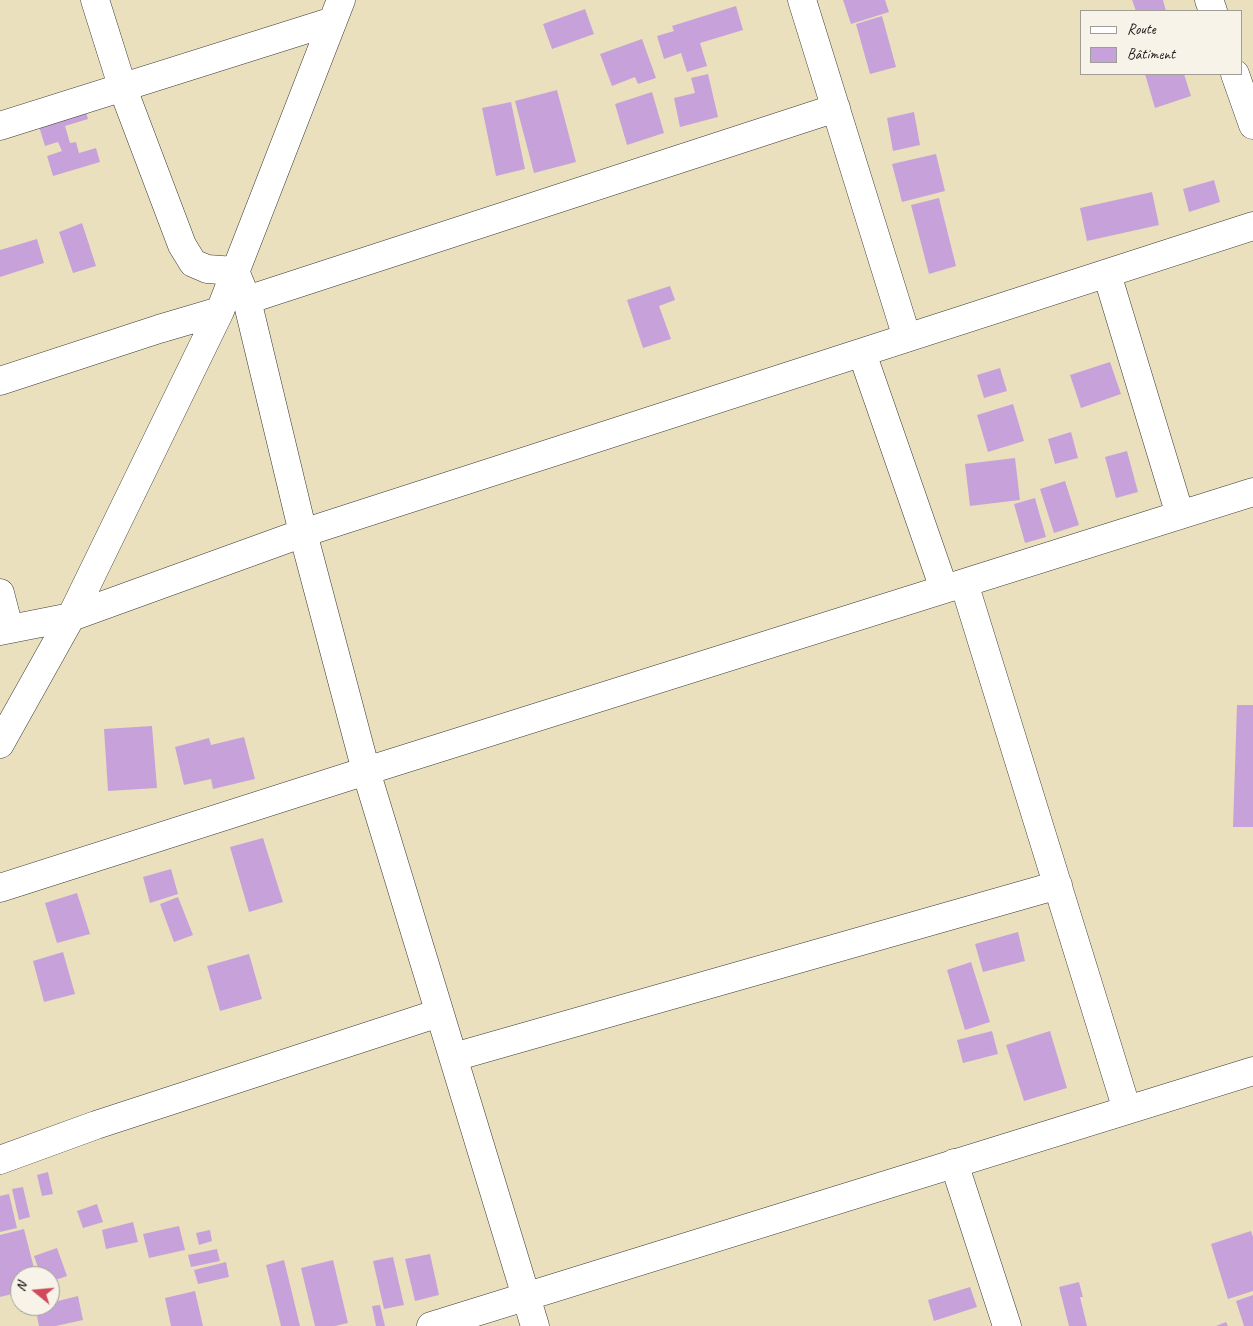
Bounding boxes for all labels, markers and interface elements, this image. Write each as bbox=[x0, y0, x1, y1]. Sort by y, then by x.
legend bbox=[1080, 10, 1243, 75]
text: Route bbox=[1127, 20, 1156, 39]
text: Bâtiment bbox=[1127, 45, 1175, 64]
north arrow bbox=[10, 1266, 60, 1316]
text: N bbox=[12, 1280, 31, 1293]

